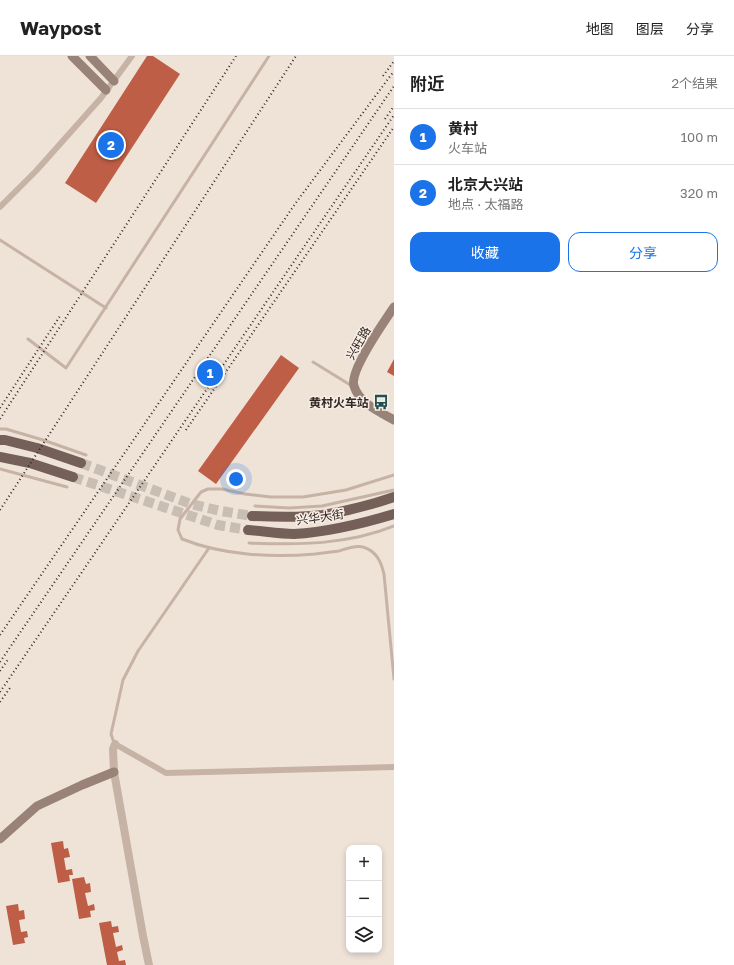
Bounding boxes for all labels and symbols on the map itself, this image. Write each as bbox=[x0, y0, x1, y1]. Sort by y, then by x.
pin: 2 bbox=[98, 130, 124, 160]
street label: 兴旺路 bbox=[343, 324, 373, 362]
pin: 1 bbox=[197, 358, 223, 388]
bus stop icon: 黄村火车站 bbox=[372, 393, 390, 411]
place label: 黄村火车站 bbox=[309, 395, 369, 410]
your location bbox=[226, 469, 246, 489]
street label: 兴华大街 bbox=[295, 506, 345, 528]

